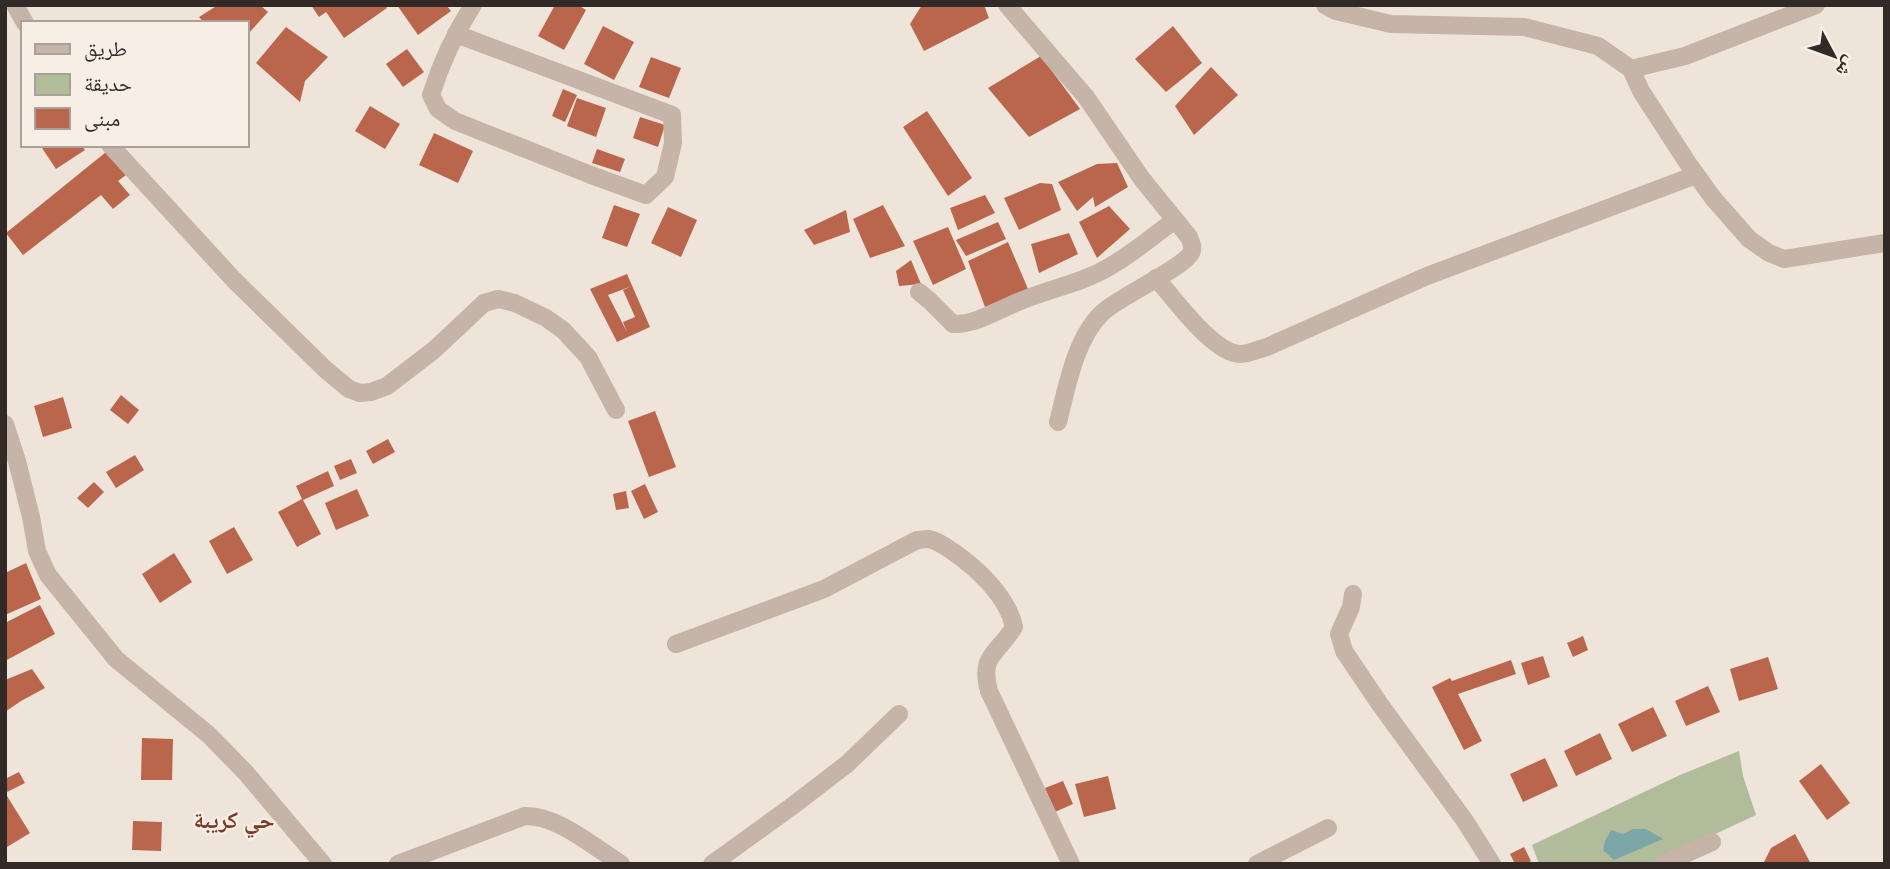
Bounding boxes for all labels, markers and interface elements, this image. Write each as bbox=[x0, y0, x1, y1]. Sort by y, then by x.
legend bbox=[21, 21, 248, 147]
north arrow bbox=[1799, 21, 1869, 91]
text: طريق bbox=[84, 35, 127, 62]
text: ش bbox=[1831, 52, 1863, 83]
text: حديقة bbox=[84, 70, 132, 97]
text: مبنى bbox=[84, 105, 120, 132]
district label: حي كريبة bbox=[193, 805, 275, 839]

